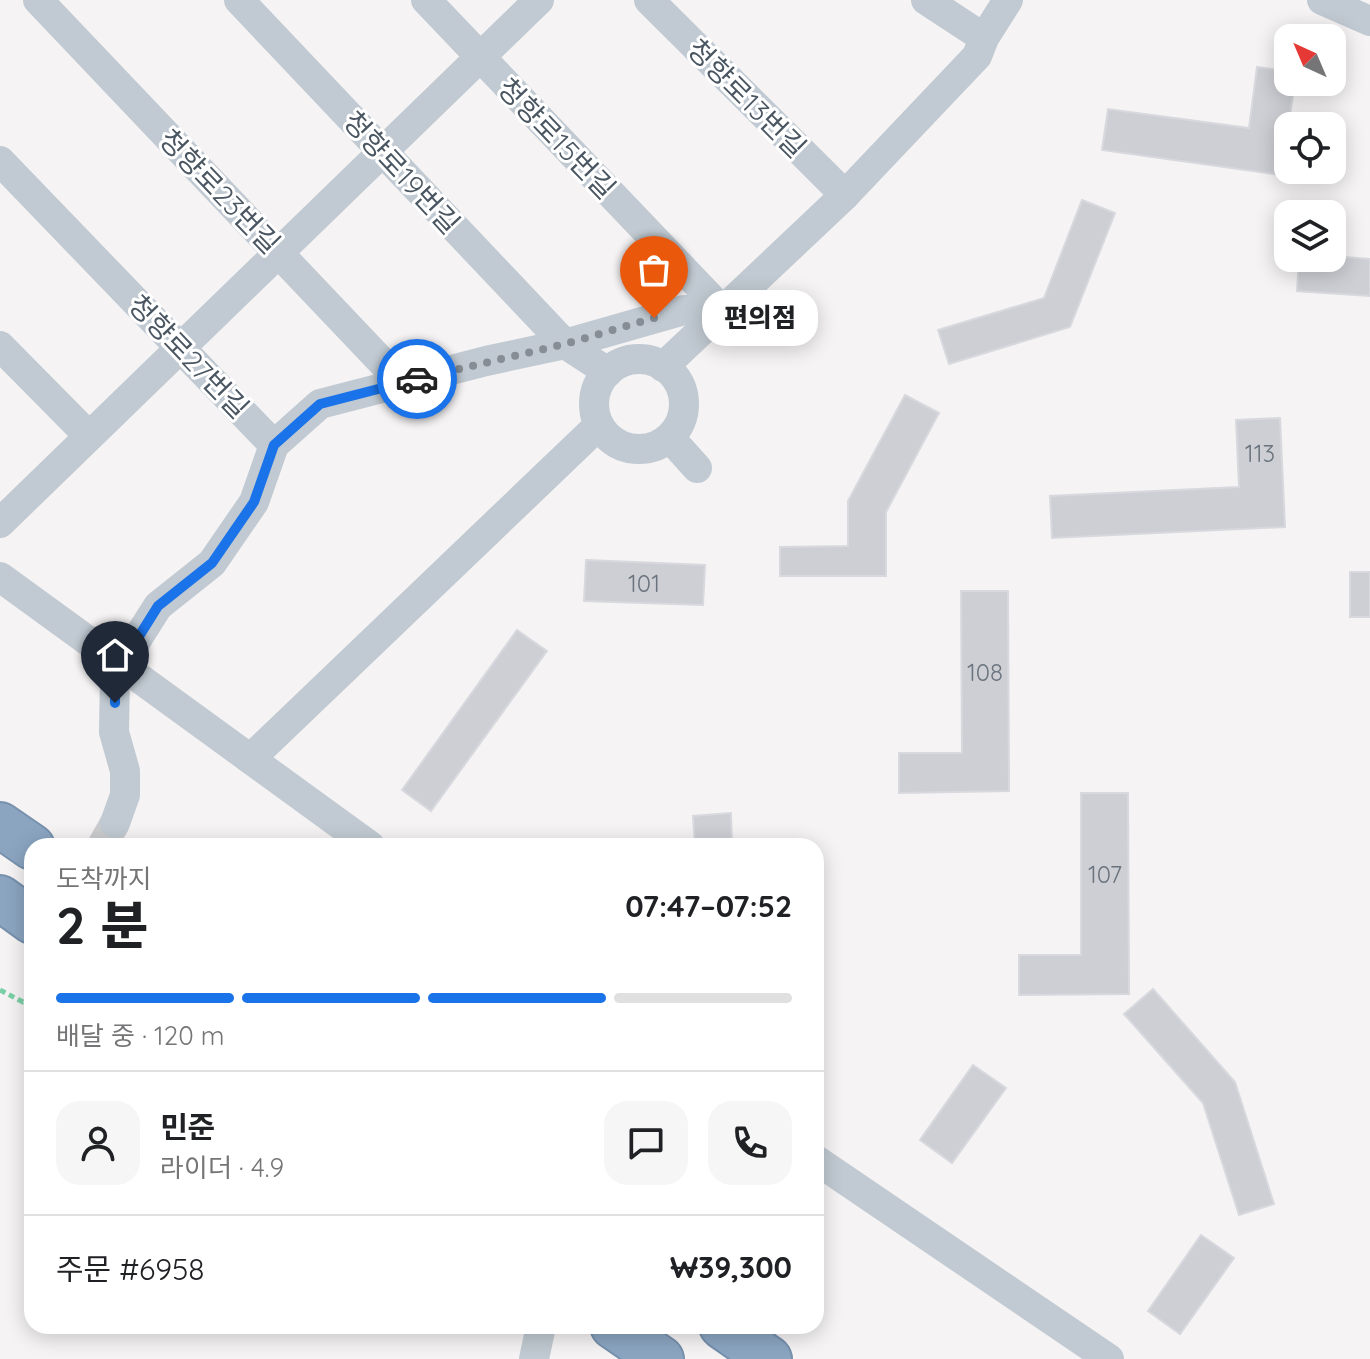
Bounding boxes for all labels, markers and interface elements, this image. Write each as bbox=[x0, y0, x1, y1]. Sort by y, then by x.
north arrow bbox=[1274, 24, 1346, 96]
map controls bbox=[1274, 24, 1346, 272]
street label: 청향로13번길 bbox=[680, 31, 814, 165]
street label: 청향로15번길 bbox=[491, 70, 623, 206]
street label: 청향로19번길 bbox=[336, 103, 468, 241]
button: locate bbox=[1274, 112, 1346, 184]
street label: 청향로23번길 bbox=[152, 122, 288, 260]
button: layers bbox=[1274, 200, 1346, 272]
pin bbox=[620, 236, 688, 318]
icon: bag bbox=[632, 248, 676, 292]
street label: 청향로27번길 bbox=[121, 287, 257, 425]
callout: 편의점 bbox=[702, 290, 818, 346]
text: 편의점 bbox=[724, 301, 796, 334]
courier bbox=[377, 339, 457, 419]
icon: car bbox=[395, 357, 439, 401]
house number: 113 bbox=[1245, 438, 1275, 468]
house number: 101 bbox=[628, 568, 660, 598]
pin bbox=[81, 621, 149, 703]
icon: home bbox=[93, 633, 137, 677]
house number: 108 bbox=[967, 657, 1003, 687]
house number: 107 bbox=[1088, 859, 1122, 889]
text: 도착까지 bbox=[56, 862, 152, 895]
text: 07:47–07:52 bbox=[625, 887, 792, 925]
text: 2 분 bbox=[56, 892, 148, 957]
text: 배달 중 · 120 m bbox=[56, 1019, 224, 1052]
button: person bbox=[56, 1101, 140, 1185]
button: chat bbox=[604, 1101, 688, 1185]
button: phone bbox=[708, 1101, 792, 1185]
text: 민준 bbox=[160, 1108, 215, 1146]
text: 라이더 · 4.9 bbox=[160, 1151, 284, 1184]
text: ₩39,300 bbox=[670, 1248, 792, 1286]
text: 주문 #6958 bbox=[56, 1250, 204, 1288]

